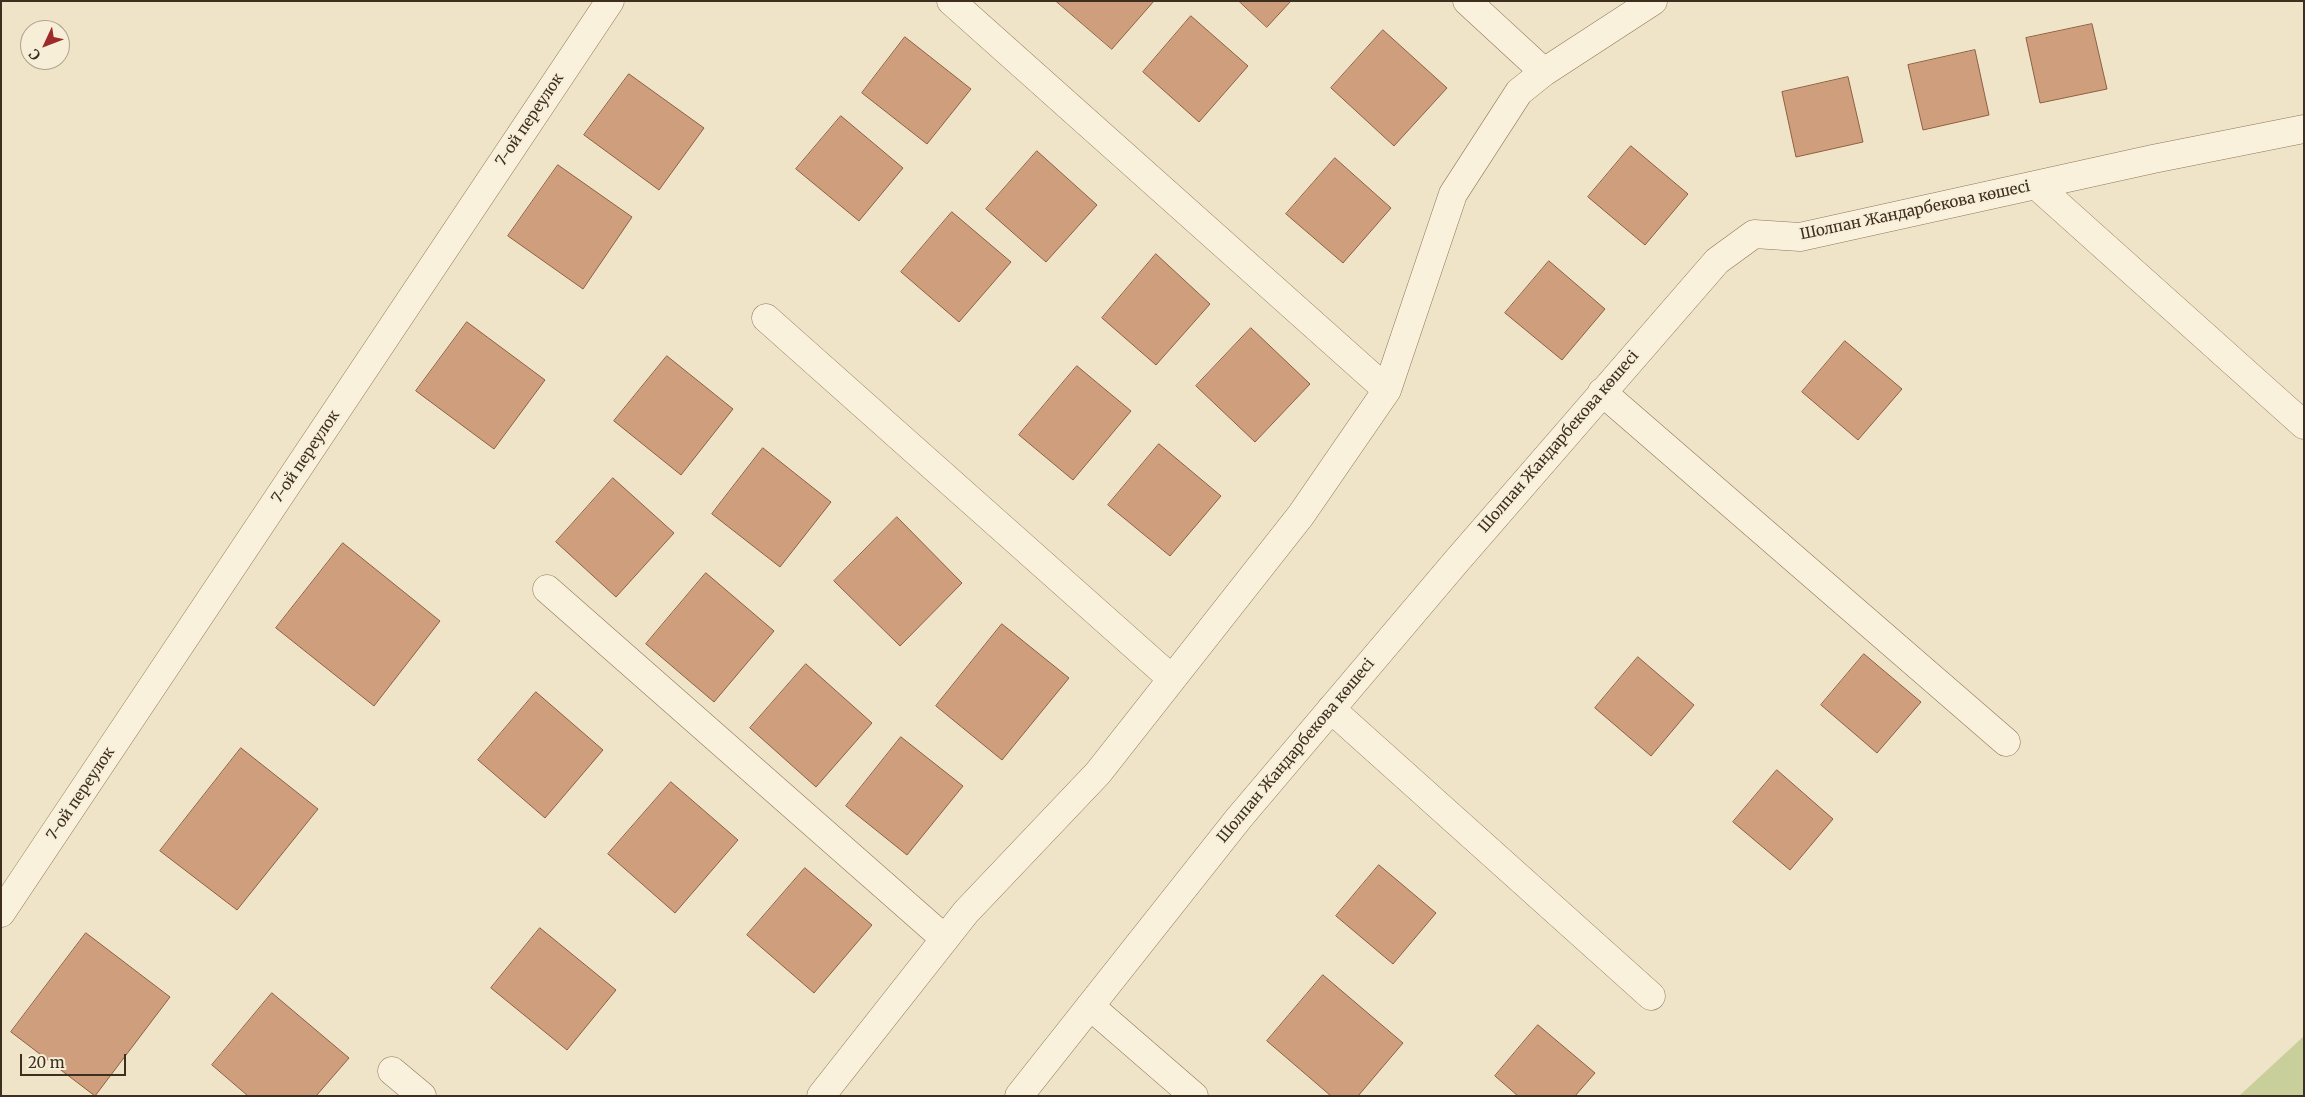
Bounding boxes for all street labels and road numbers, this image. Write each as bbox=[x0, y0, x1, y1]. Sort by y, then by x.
street label: 7-ой переулок bbox=[492, 70, 568, 170]
street label: Шолпан Жандарбекова көшесі bbox=[1798, 178, 2032, 244]
street label: Шолпан Жандарбекова көшесі bbox=[1475, 347, 1643, 537]
street label: 7-ой переулок bbox=[268, 407, 344, 507]
street label: Шолпан Жандарбекова көшесі bbox=[1214, 655, 1378, 847]
street label: 7-ой переулок bbox=[43, 744, 119, 844]

